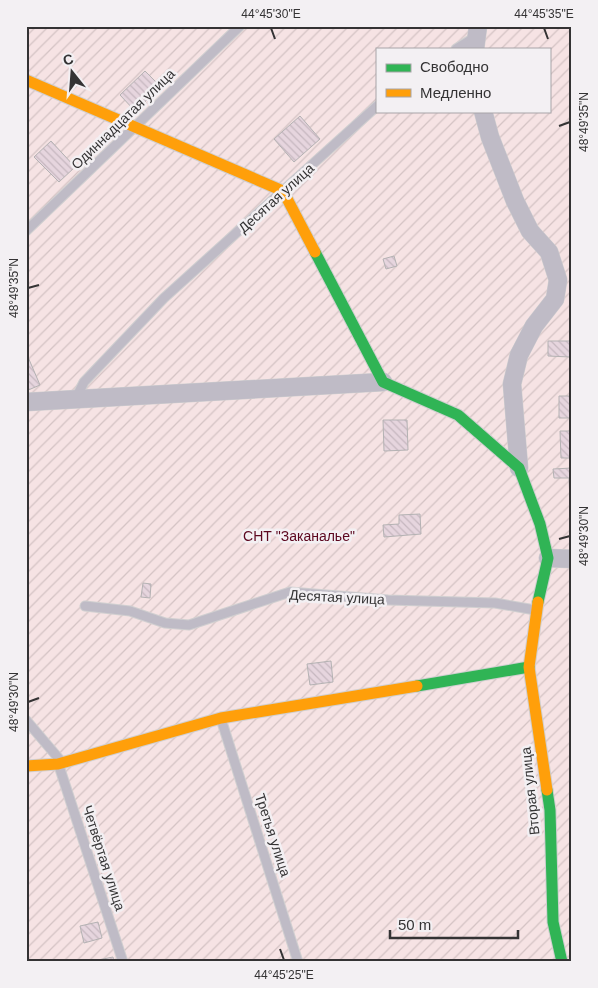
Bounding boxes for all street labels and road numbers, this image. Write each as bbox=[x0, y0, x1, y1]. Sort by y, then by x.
street label: Одиннадцатая улица bbox=[68, 65, 178, 173]
street label: Десятая улица bbox=[235, 160, 317, 236]
street label: Десятая улица bbox=[289, 587, 385, 608]
street label: Вторая улица bbox=[517, 746, 543, 836]
street label: Третья улица bbox=[252, 791, 294, 879]
street label: Четвёртая улица bbox=[79, 803, 129, 913]

